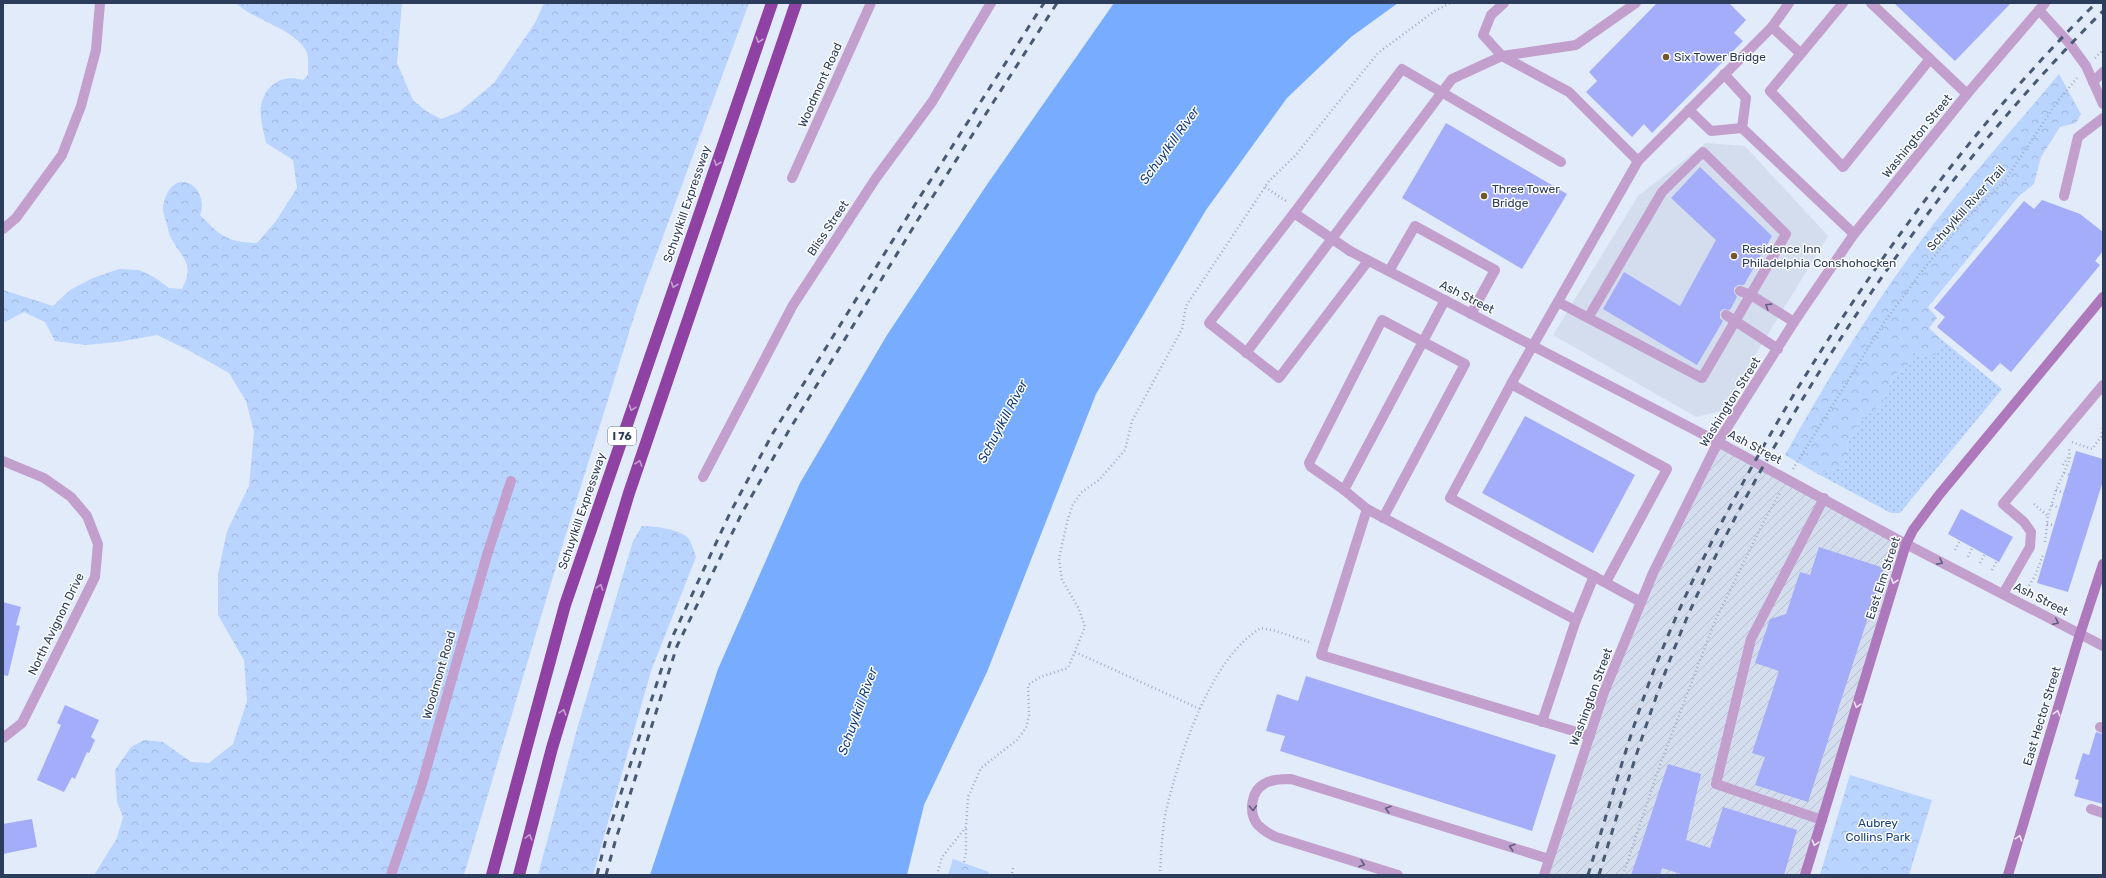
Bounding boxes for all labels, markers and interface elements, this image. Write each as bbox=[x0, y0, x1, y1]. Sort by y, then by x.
one-way arrow bbox=[756, 36, 764, 43]
street label: Woodmont Road bbox=[795, 41, 845, 129]
place label: Six Tower Bridge bbox=[1674, 50, 1766, 64]
marker: Six Tower Bridge bbox=[1661, 52, 1671, 62]
street label: Washington Street bbox=[1879, 91, 1955, 181]
water label: Schuylkill River bbox=[1136, 103, 1203, 187]
street label: Schuylkill Expressway bbox=[660, 143, 714, 264]
one-way arrow bbox=[713, 159, 721, 166]
street label: Schuylkill River Trail bbox=[1924, 162, 2008, 253]
place label: Three Tower Bridge bbox=[1492, 182, 1560, 210]
marker: Three Tower Bridge bbox=[1479, 191, 1489, 201]
street label: Bliss Street bbox=[804, 197, 852, 258]
place label: Residence Inn Philadelphia Conshohocken bbox=[1742, 242, 1896, 270]
marker: Residence Inn Philadelphia Conshohocken bbox=[1729, 251, 1739, 261]
street label: Ash Street bbox=[1437, 277, 1497, 317]
one-way arrow bbox=[670, 282, 678, 289]
one-way arrow bbox=[1765, 303, 1772, 310]
street label: Washington Street bbox=[1697, 354, 1763, 449]
water label: Schuylkill River bbox=[974, 376, 1031, 465]
one-way arrow bbox=[628, 405, 637, 412]
road number: I 76 bbox=[608, 427, 636, 445]
street label: Ash Street bbox=[1726, 427, 1785, 467]
street label: Schuylkill Expressway bbox=[555, 450, 609, 571]
one-way arrow bbox=[634, 460, 643, 467]
street label: East Elm Street bbox=[1863, 535, 1903, 621]
one-way arrow bbox=[1936, 557, 1944, 564]
street label: North Avignon Drive bbox=[25, 570, 87, 677]
one-way arrow bbox=[1890, 577, 1899, 584]
street label: Ash Street bbox=[2011, 579, 2071, 619]
one-way arrow bbox=[595, 584, 604, 591]
one-way arrow bbox=[2052, 617, 2059, 624]
street label: Woodmont Road bbox=[420, 629, 458, 721]
street label: Washington Street bbox=[1567, 646, 1615, 748]
street label: East Hector Street bbox=[2020, 664, 2064, 767]
water label: Schuylkill River bbox=[835, 665, 881, 757]
one-way arrow bbox=[1853, 702, 1862, 709]
one-way arrow bbox=[558, 709, 567, 716]
one-way arrow bbox=[2052, 710, 2061, 717]
one-way arrow bbox=[1249, 805, 1258, 812]
one-way arrow bbox=[1384, 805, 1391, 814]
park label: Aubrey Collins Park bbox=[1846, 816, 1911, 844]
one-way arrow bbox=[524, 834, 532, 841]
one-way arrow bbox=[2014, 834, 2023, 841]
one-way arrow bbox=[1811, 839, 1820, 846]
one-way arrow bbox=[1509, 843, 1516, 852]
one-way arrow bbox=[1359, 859, 1366, 868]

